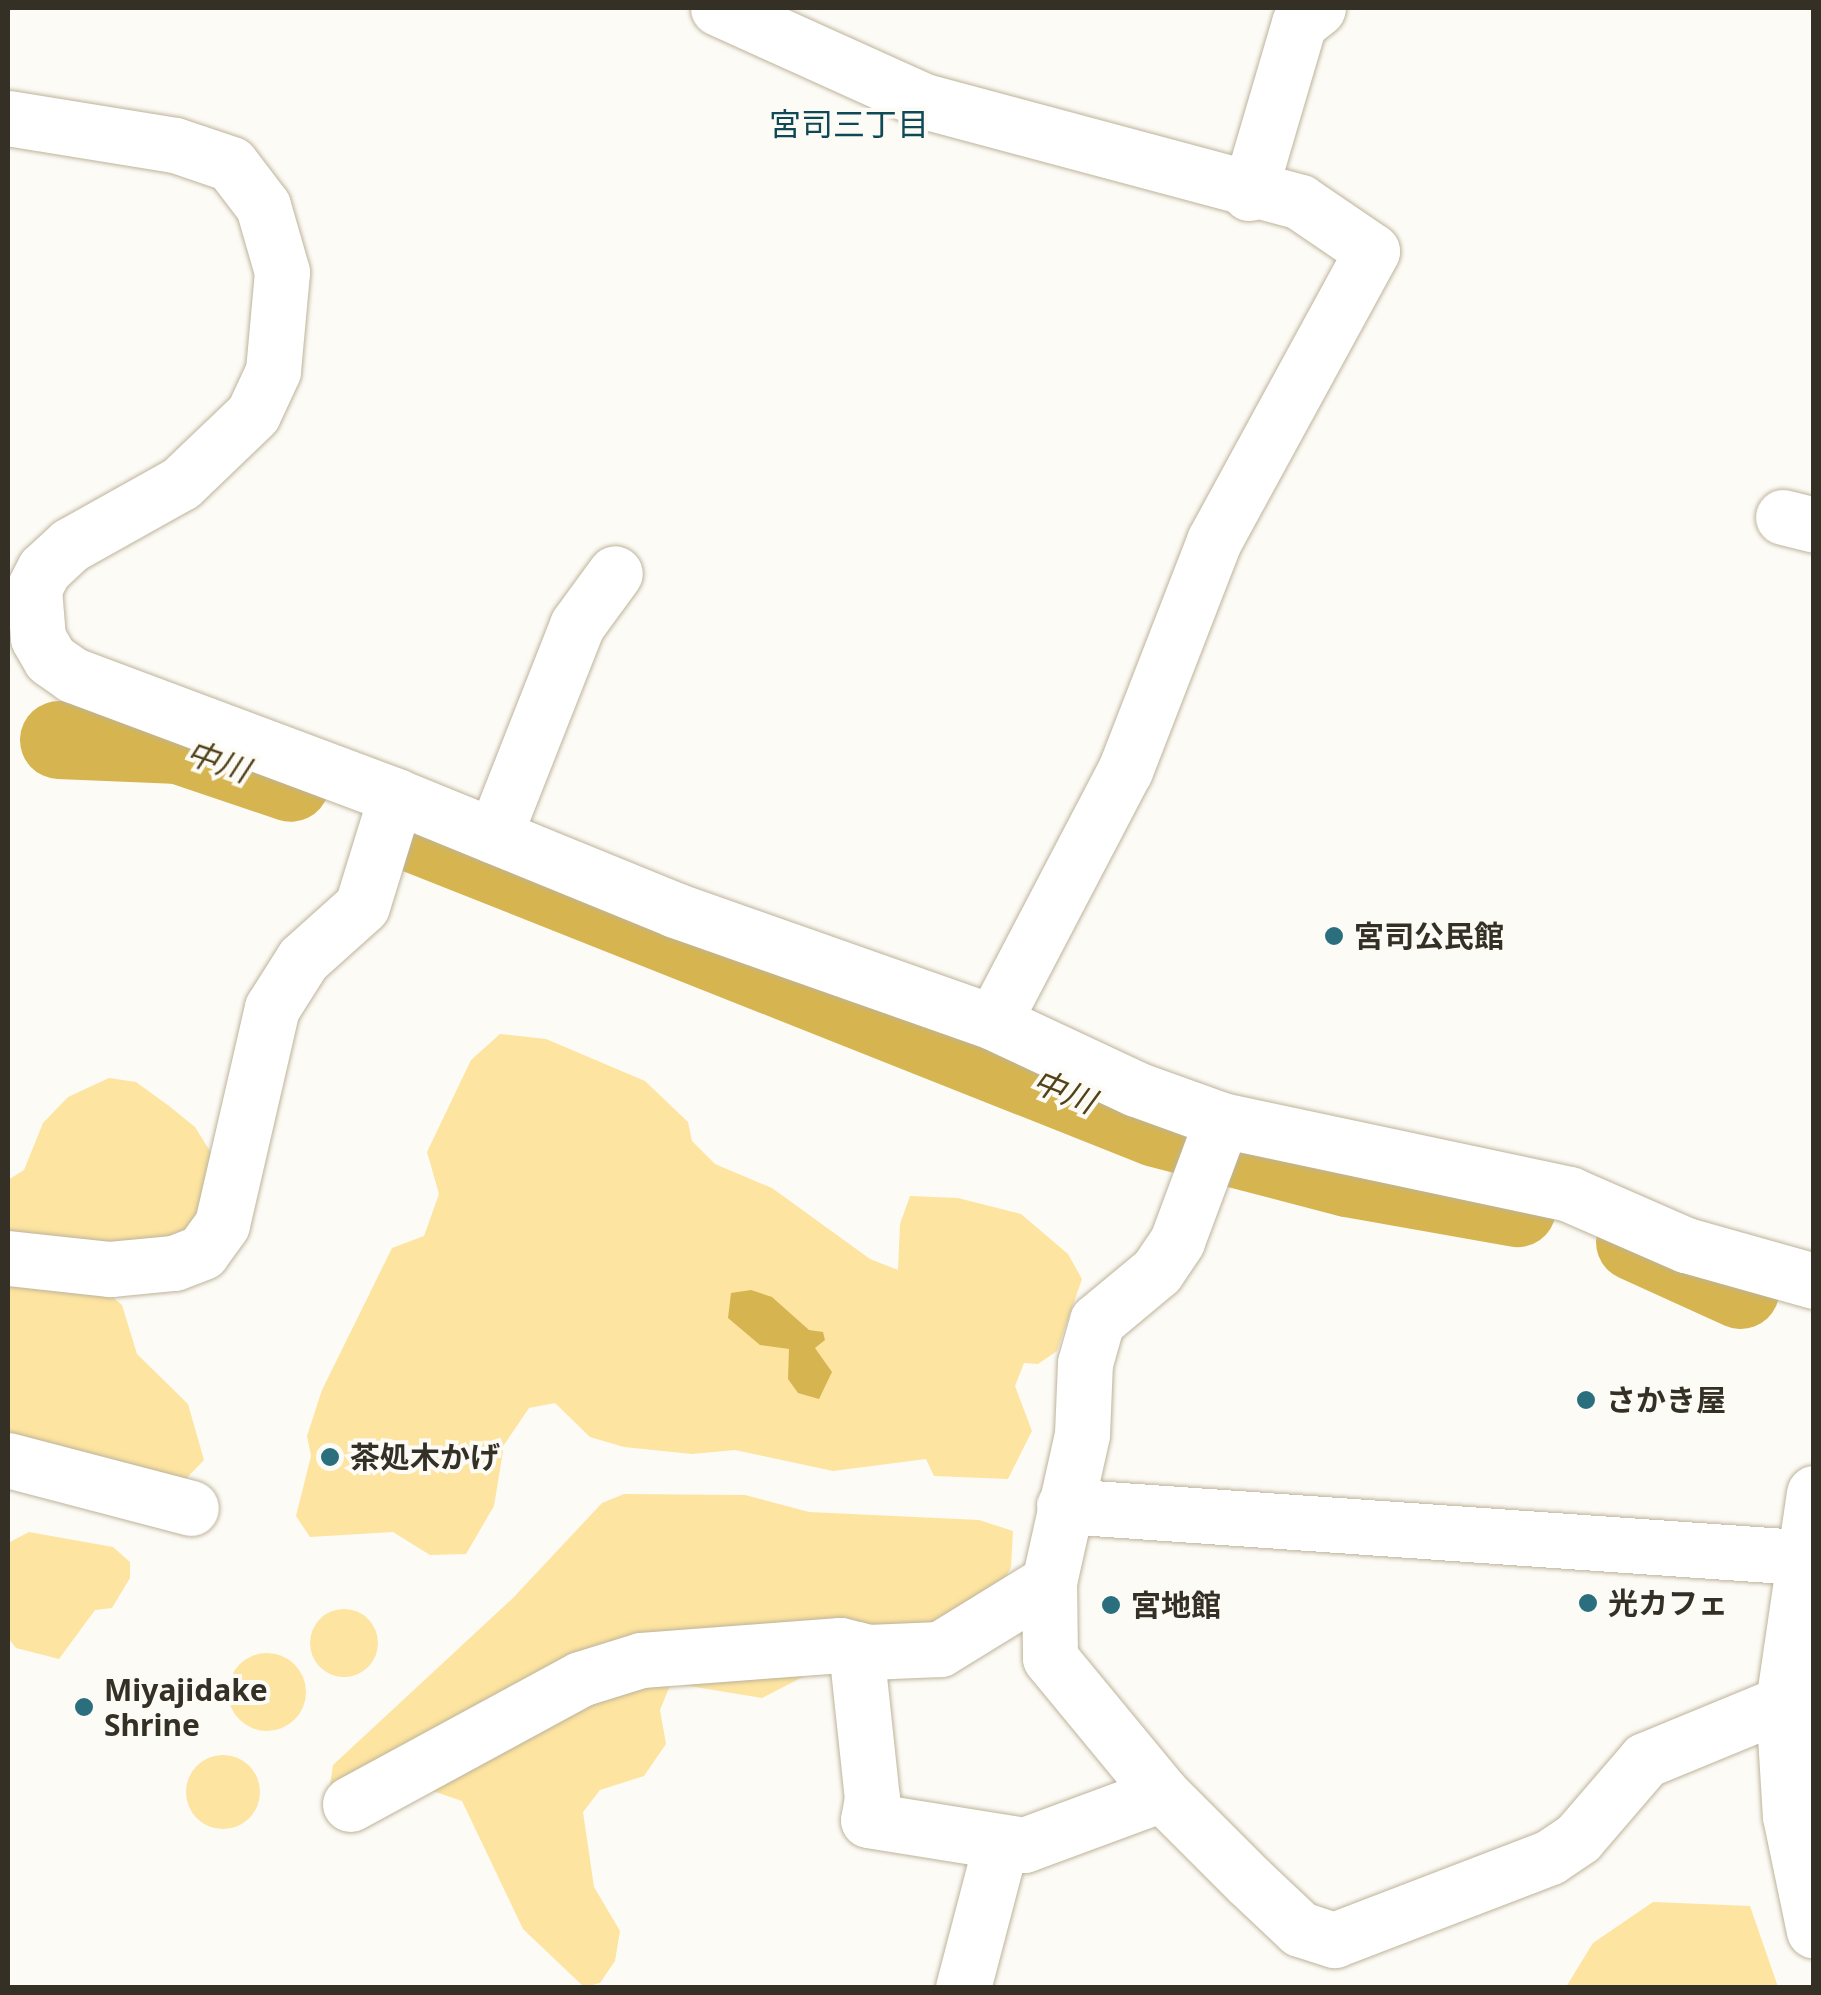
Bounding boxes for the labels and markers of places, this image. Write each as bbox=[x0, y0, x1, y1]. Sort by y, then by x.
place label: 宮司公民館 bbox=[1354, 918, 1504, 954]
marker: 宮司公民館 bbox=[1323, 925, 1345, 947]
place label: さかき屋 bbox=[1606, 1382, 1726, 1418]
marker: さかき屋 bbox=[1575, 1389, 1597, 1411]
place label: 茶処木かげ bbox=[350, 1439, 500, 1475]
marker: 茶処木かげ bbox=[319, 1446, 341, 1468]
place label: 光カフェ bbox=[1608, 1585, 1728, 1621]
place label: 宮地館 bbox=[1131, 1587, 1221, 1623]
marker: 光カフェ bbox=[1577, 1592, 1599, 1614]
marker: 宮地館 bbox=[1100, 1594, 1122, 1616]
place label: Miyajidake Shrine bbox=[104, 1672, 268, 1742]
marker: Miyajidake Shrine bbox=[73, 1696, 95, 1718]

